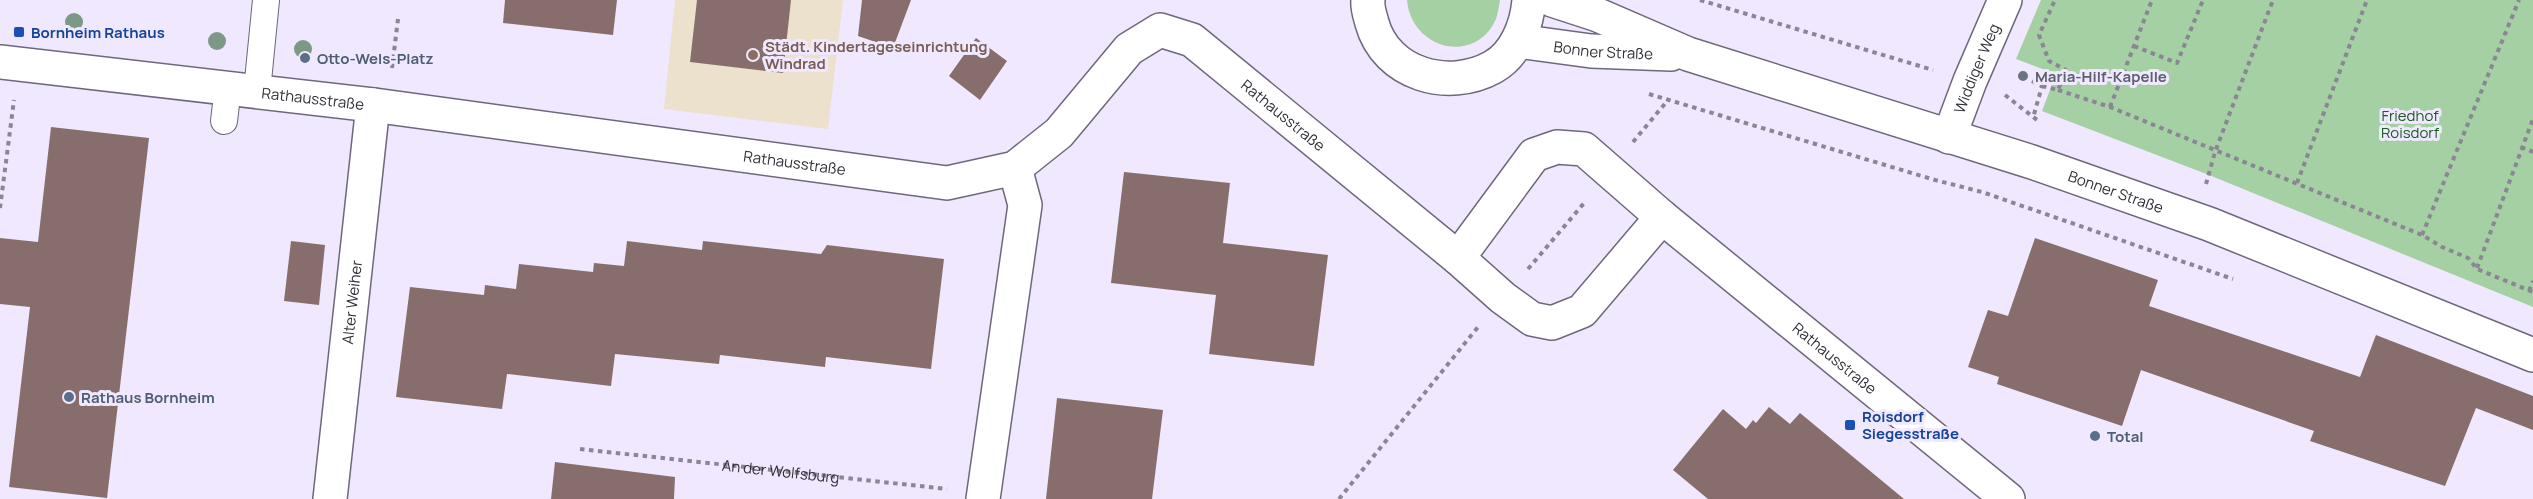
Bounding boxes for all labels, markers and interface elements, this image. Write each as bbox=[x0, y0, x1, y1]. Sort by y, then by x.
street label: Widdiger Weg bbox=[1948, 20, 2004, 116]
place label: Bornheim Rathaus bbox=[31, 22, 165, 43]
marker: Bornheim Rathaus bbox=[12, 25, 26, 39]
place label: Städt. Kindertageseinrichtung Windrad bbox=[765, 36, 988, 74]
street label: Bonner Straße bbox=[1552, 36, 1654, 64]
place label: Otto-Wels-Platz bbox=[317, 48, 434, 69]
marker: Städt. Kindertageseinrichtung Windrad bbox=[746, 48, 760, 62]
marker: Otto-Wels-Platz bbox=[298, 51, 312, 65]
place label: Maria-Hilf-Kapelle bbox=[2035, 66, 2167, 87]
marker: Maria-Hilf-Kapelle bbox=[2016, 69, 2030, 83]
street label: Rathausstraße bbox=[1237, 74, 1330, 156]
street label: Rathausstraße bbox=[261, 82, 366, 114]
park label: Friedhof Roisdorf bbox=[2381, 105, 2440, 143]
street label: Rathausstraße bbox=[742, 145, 847, 180]
street label: Bonner Straße bbox=[2066, 165, 2167, 218]
street label: Alter Weiher bbox=[336, 258, 367, 345]
street label: Rathausstraße bbox=[1788, 317, 1882, 399]
place label: Rathaus Bornheim bbox=[81, 387, 215, 408]
marker: Rathaus Bornheim bbox=[62, 390, 76, 404]
place label: Roisdorf Siegesstraße bbox=[1862, 406, 1959, 444]
marker: Roisdorf Siegesstraße bbox=[1843, 418, 1857, 432]
place label: Total bbox=[2107, 426, 2144, 447]
marker: Total bbox=[2088, 429, 2102, 443]
street label: An der Wolfsburg bbox=[721, 454, 841, 488]

